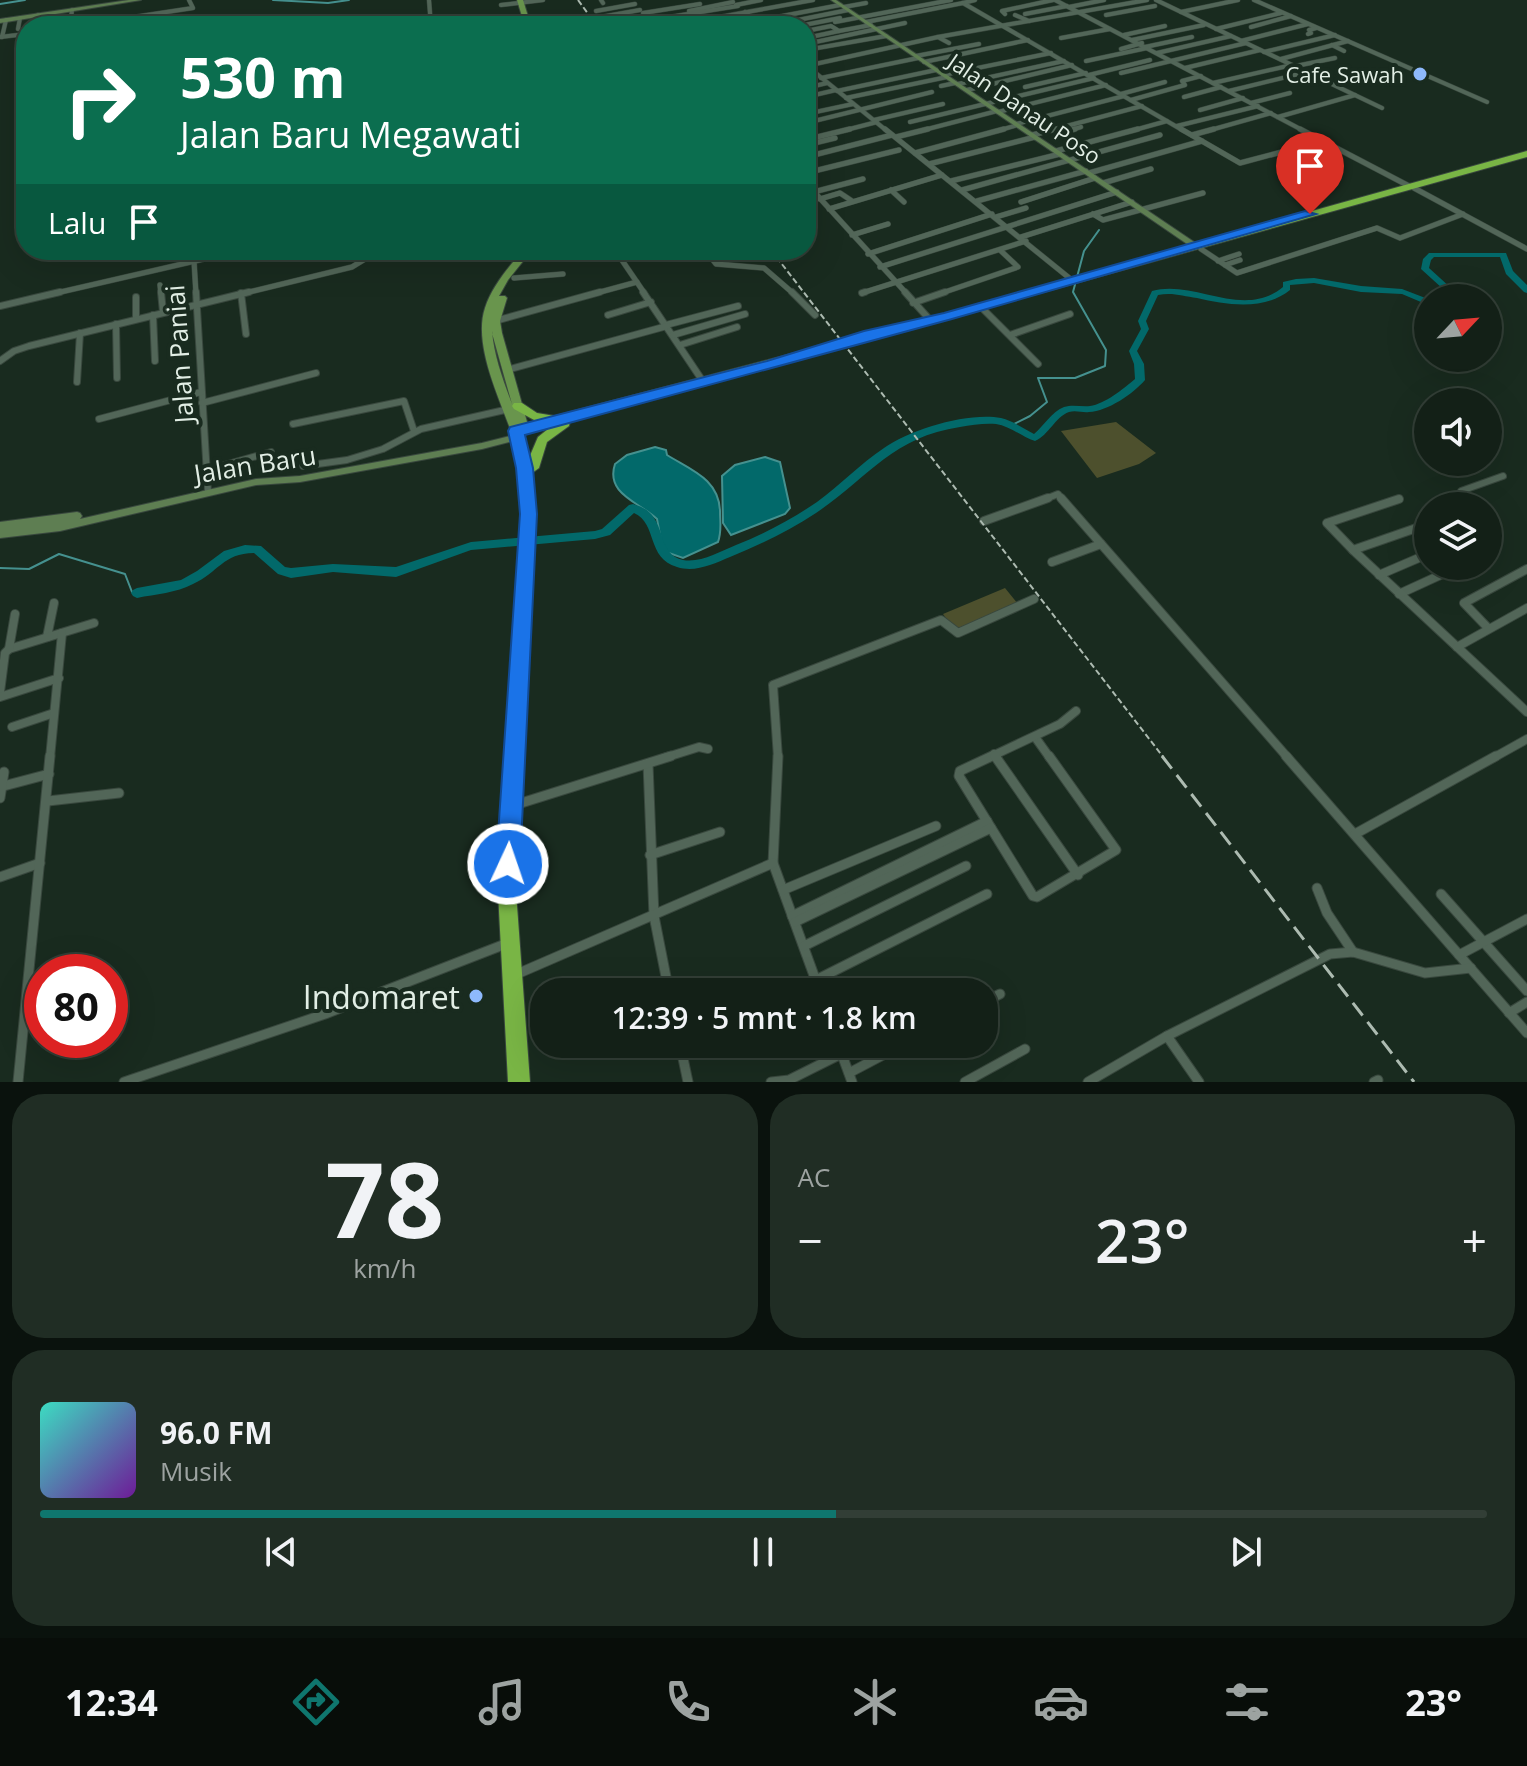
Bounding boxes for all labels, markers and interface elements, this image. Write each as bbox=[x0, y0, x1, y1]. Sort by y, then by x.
text: 530 m bbox=[180, 38, 346, 114]
street label: Jalan Danau Poso bbox=[941, 45, 1107, 170]
icon: right bbox=[48, 48, 152, 152]
place label: Cafe Sawah bbox=[1285, 59, 1404, 89]
marker: Cafe Sawah bbox=[1411, 65, 1429, 83]
text: Jalan Baru Megawati bbox=[180, 110, 522, 159]
pin bbox=[1276, 132, 1344, 214]
icon: arrive bbox=[1288, 144, 1332, 188]
icon: arrive bbox=[122, 200, 166, 244]
text: Lalu bbox=[48, 202, 106, 243]
street label: Jalan Paniai bbox=[156, 284, 202, 427]
north arrow bbox=[1414, 284, 1502, 372]
map controls bbox=[1414, 284, 1502, 580]
button: sound bbox=[1414, 388, 1502, 476]
street label: Jalan Baru bbox=[188, 437, 319, 492]
button: layers bbox=[1414, 492, 1502, 580]
position arrow bbox=[466, 822, 550, 906]
speed limit sign: 80 bbox=[24, 954, 128, 1058]
place label: Indomaret bbox=[303, 975, 460, 1018]
marker: Indomaret bbox=[467, 987, 485, 1005]
text: 12:39 · 5 mnt · 1.8 km bbox=[611, 997, 917, 1038]
text: 78 bbox=[325, 1127, 444, 1268]
text: AC bbox=[798, 1159, 830, 1195]
text: 23° bbox=[1095, 1199, 1189, 1281]
text: − bbox=[798, 1210, 823, 1270]
text: + bbox=[1462, 1210, 1487, 1270]
text: km/h bbox=[353, 1250, 416, 1286]
text: 96.0 FM bbox=[160, 1412, 273, 1453]
text: Musik bbox=[160, 1453, 232, 1489]
icon: previous bbox=[259, 1530, 303, 1574]
icon: pause bbox=[741, 1530, 785, 1574]
icon: next bbox=[1224, 1530, 1268, 1574]
icon: directions bbox=[288, 1674, 344, 1730]
icon: music bbox=[474, 1674, 530, 1730]
icon: phone bbox=[660, 1674, 716, 1730]
icon: climate bbox=[847, 1674, 903, 1730]
icon: car bbox=[1033, 1674, 1089, 1730]
icon: filters bbox=[1219, 1674, 1275, 1730]
text: 12:34 bbox=[65, 1678, 158, 1727]
text: 23° bbox=[1405, 1678, 1462, 1727]

